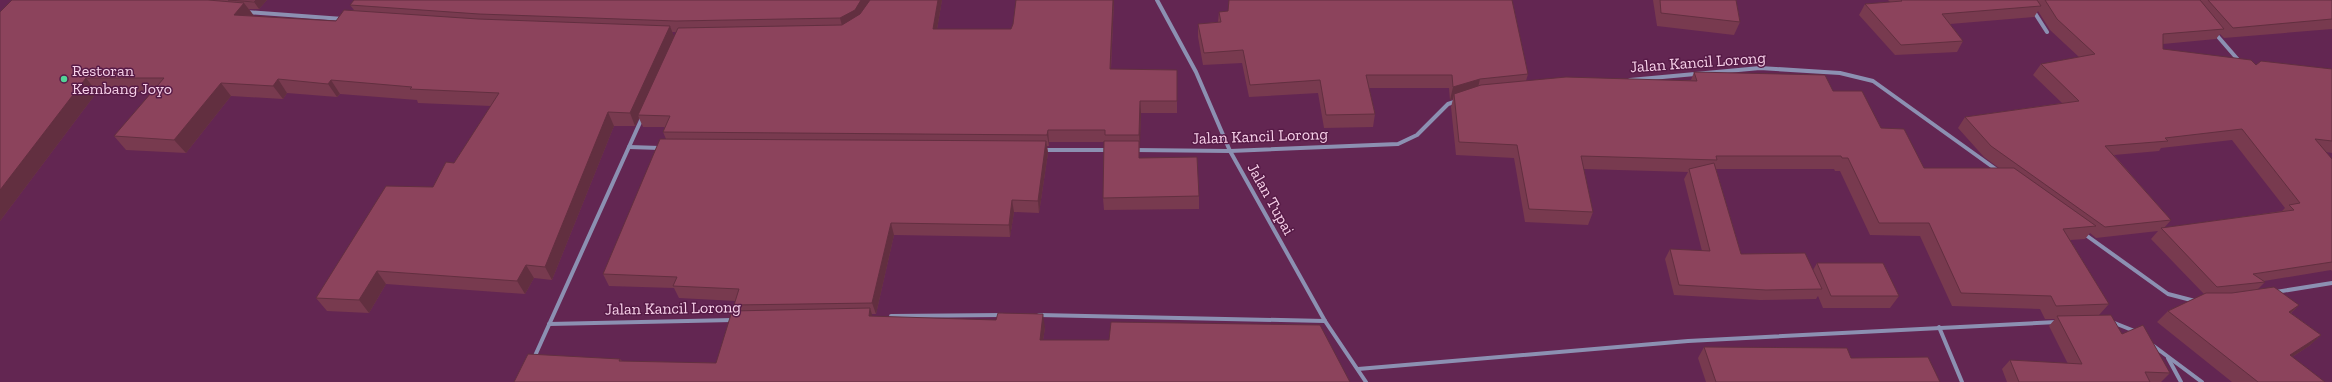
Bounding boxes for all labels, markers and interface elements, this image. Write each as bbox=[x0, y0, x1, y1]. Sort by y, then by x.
street label: Jalan Kancil Lorong bbox=[1629, 48, 1767, 76]
place label: Restoran Kembang Joyo bbox=[72, 61, 172, 98]
marker: Restoran Kembang Joyo bbox=[59, 74, 69, 84]
street label: Jalan Kancil Lorong bbox=[1192, 124, 1329, 148]
street label: Jalan Tupai bbox=[1244, 160, 1299, 239]
street label: Jalan Kancil Lorong bbox=[605, 297, 741, 319]

